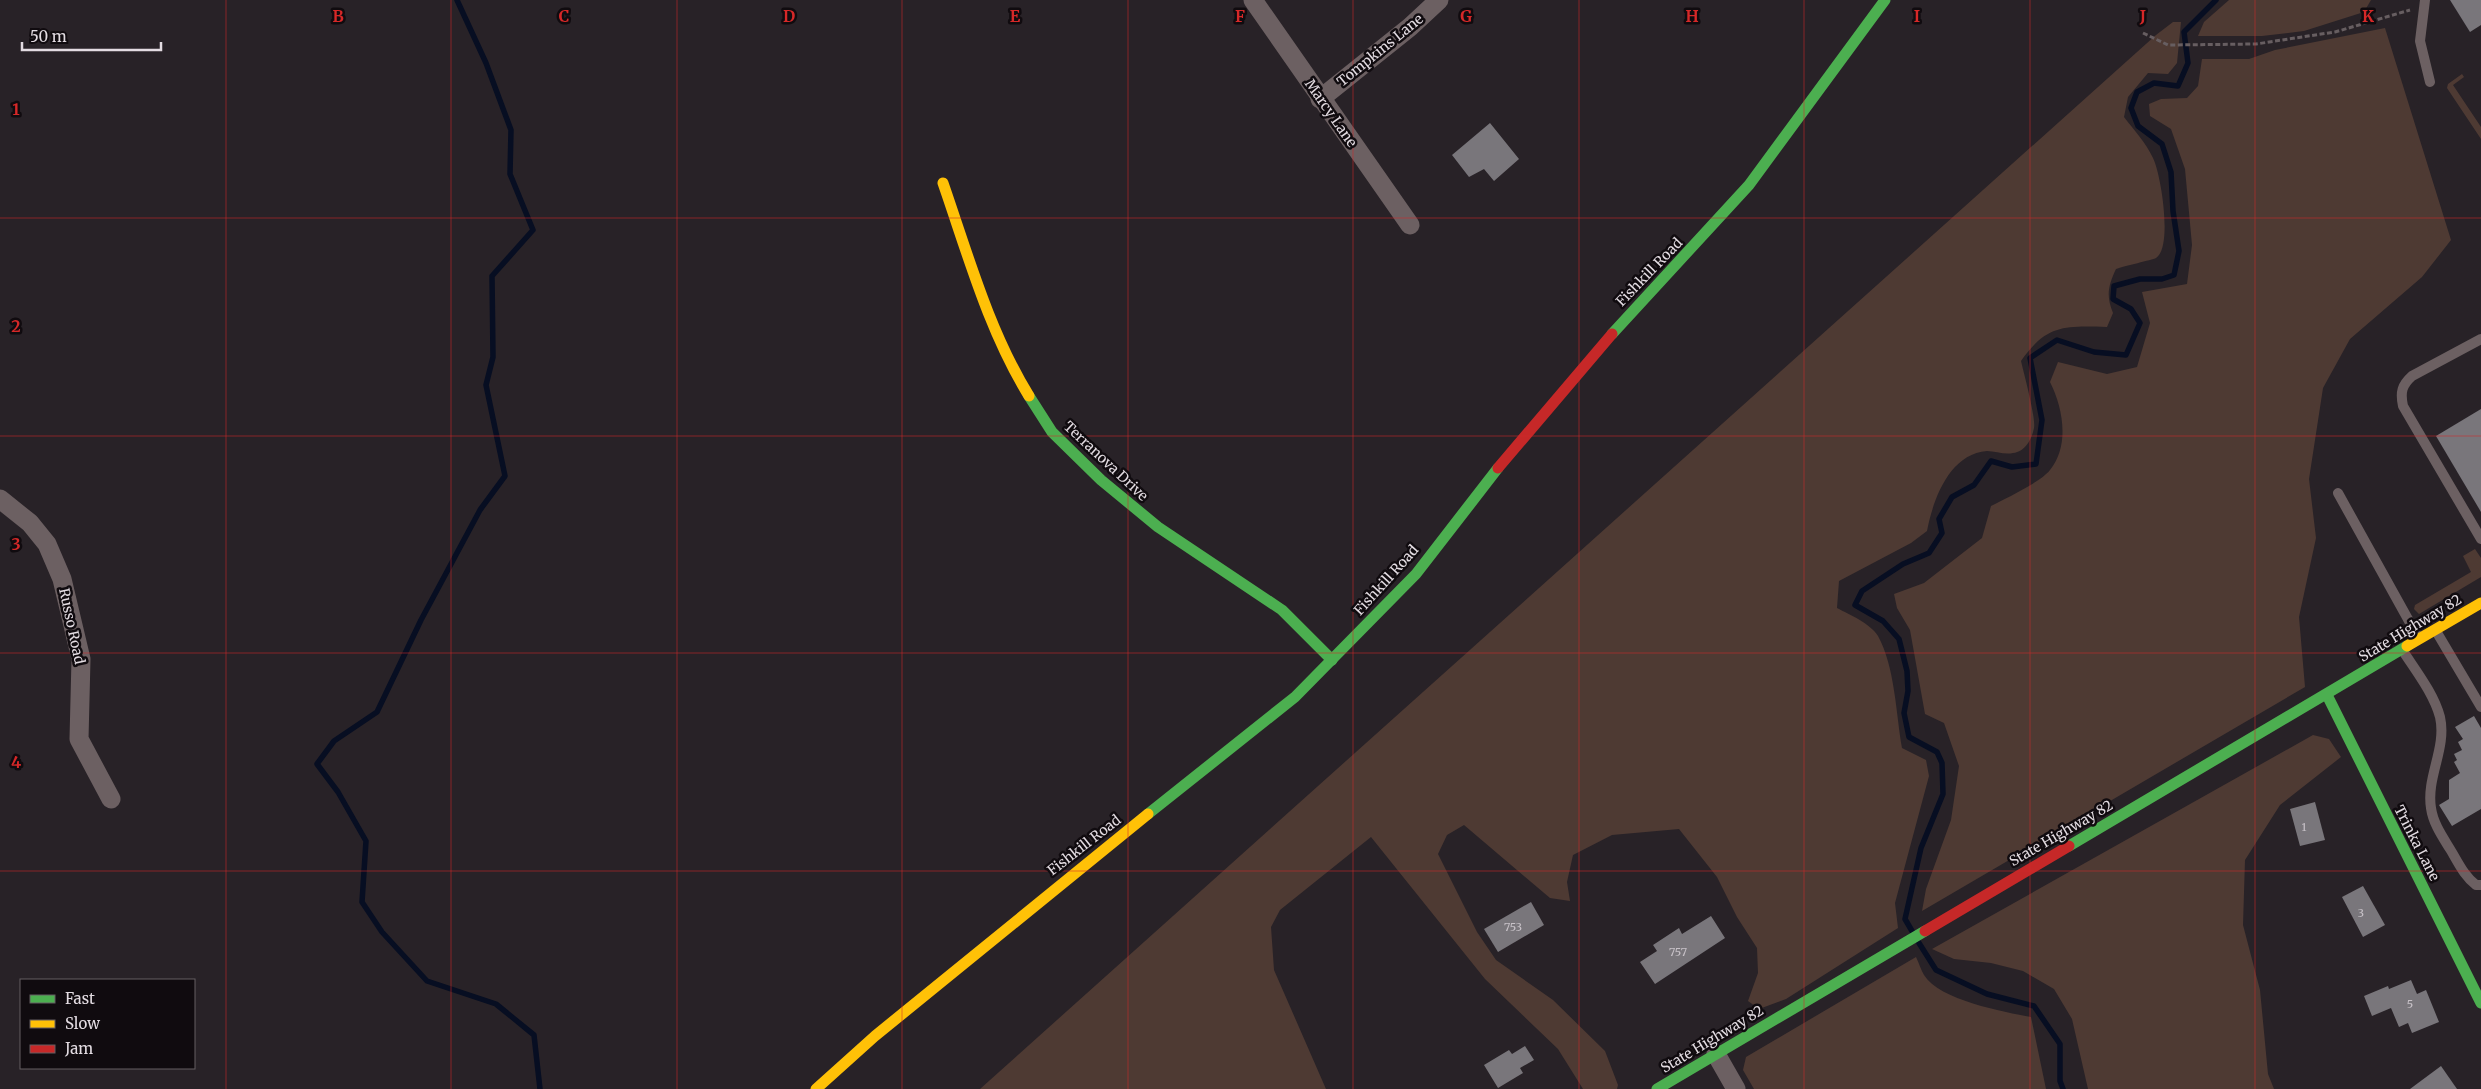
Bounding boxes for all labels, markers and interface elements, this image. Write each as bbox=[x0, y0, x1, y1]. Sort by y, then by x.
text: B bbox=[332, 6, 344, 26]
text: C bbox=[559, 6, 569, 26]
text: D bbox=[783, 6, 795, 26]
text: E bbox=[1010, 6, 1021, 26]
text: F bbox=[1235, 6, 1245, 26]
text: G bbox=[1460, 6, 1472, 26]
text: H bbox=[1685, 6, 1699, 26]
text: I bbox=[1914, 6, 1920, 26]
text: J bbox=[2139, 6, 2146, 26]
text: K bbox=[2362, 6, 2374, 26]
street label: Tompkins Lane bbox=[1333, 10, 1427, 90]
scale bar bbox=[22, 20, 161, 52]
text: 50 m bbox=[30, 27, 67, 46]
street label: Marcy Lane bbox=[1301, 75, 1361, 151]
text: 1 bbox=[12, 99, 20, 119]
street label: Fishkill Road bbox=[1612, 234, 1687, 310]
text: 2 bbox=[11, 316, 21, 336]
street label: Terranova Drive bbox=[1060, 417, 1152, 505]
text: 3 bbox=[11, 534, 21, 554]
street label: Fishkill Road bbox=[1350, 541, 1423, 619]
street label: Russo Road bbox=[55, 586, 89, 666]
street label: State Highway 82 bbox=[2355, 590, 2465, 666]
text: 4 bbox=[11, 752, 21, 772]
street label: State Highway 82 bbox=[2006, 796, 2116, 870]
street label: Trinka Lane bbox=[2390, 802, 2444, 884]
street label: Fishkill Road bbox=[1044, 810, 1125, 879]
house number: 1 bbox=[2302, 820, 2307, 834]
house number: 3 bbox=[2358, 906, 2364, 920]
house number: 753 bbox=[1504, 920, 1522, 934]
house number: 757 bbox=[1669, 945, 1687, 959]
legend bbox=[20, 979, 195, 1069]
text: Fast bbox=[65, 989, 95, 1008]
house number: 5 bbox=[2407, 997, 2413, 1011]
street label: State Highway 82 bbox=[1657, 1001, 1767, 1077]
text: Slow bbox=[65, 1014, 100, 1033]
text: Jam bbox=[64, 1039, 93, 1058]

